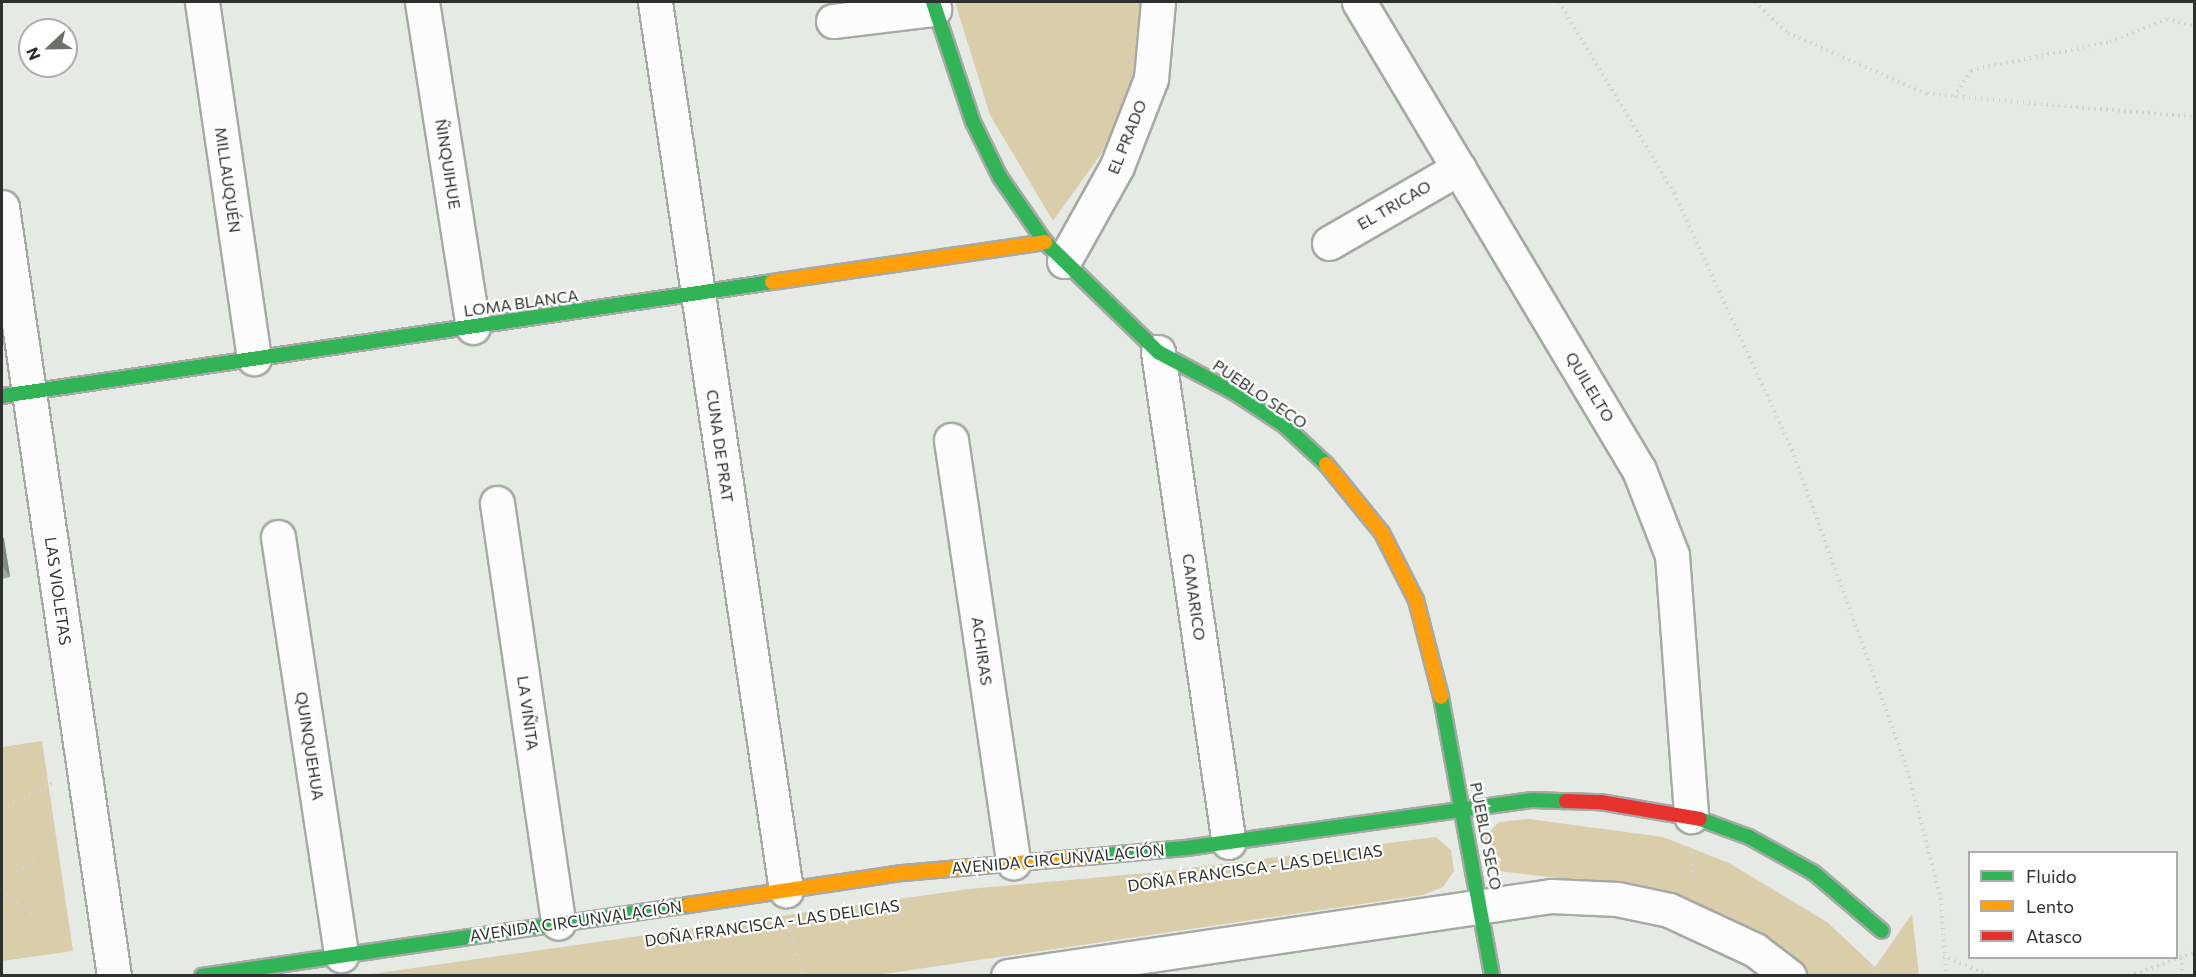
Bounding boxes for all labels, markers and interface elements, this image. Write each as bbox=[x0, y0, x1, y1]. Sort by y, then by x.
north arrow bbox=[18, 18, 78, 78]
text: N bbox=[22, 45, 44, 63]
street label: EL PRADO bbox=[1103, 97, 1151, 177]
street label: ÑINQUIHUE bbox=[431, 118, 465, 210]
street label: MILLAUQUÉN bbox=[211, 126, 245, 234]
street label: EL TRICAO bbox=[1354, 176, 1434, 234]
street label: LOMA BLANCA bbox=[462, 285, 580, 321]
street label: QUILELTO bbox=[1562, 348, 1618, 426]
street label: PUEBLO SECO bbox=[1209, 355, 1311, 433]
street label: CUNA DE PRAT bbox=[703, 388, 737, 504]
street label: LAS VIOLETAS bbox=[41, 536, 75, 646]
street label: CAMARICO bbox=[1178, 552, 1210, 642]
street label: ACHIRAS bbox=[968, 615, 996, 687]
street label: LA VIÑITA bbox=[513, 674, 543, 752]
street label: QUINQUEHUA bbox=[292, 690, 328, 802]
street label: PUEBLO SECO bbox=[1466, 780, 1506, 892]
street label: AVENIDA CIRCUNVALACIÓN bbox=[951, 840, 1165, 878]
street label: DOÑA FRANCISCA - LAS DELICIAS bbox=[1126, 841, 1384, 895]
legend bbox=[1968, 851, 2178, 959]
text: Fluido bbox=[2026, 865, 2077, 887]
text: Lento bbox=[2026, 895, 2074, 917]
street label: DOÑA FRANCISCA - LAS DELICIAS bbox=[643, 896, 901, 950]
street label: AVENIDA CIRCUNVALACIÓN bbox=[469, 897, 683, 945]
text: Atasco bbox=[2026, 925, 2082, 947]

